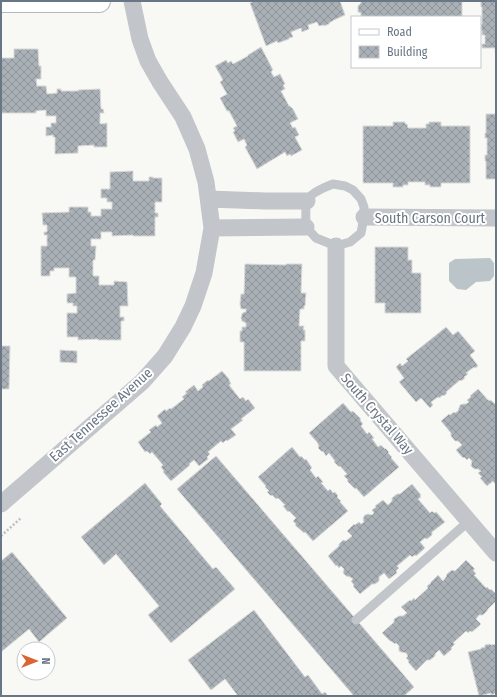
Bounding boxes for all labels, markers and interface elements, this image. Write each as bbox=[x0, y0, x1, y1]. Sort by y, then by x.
legend bbox=[351, 16, 481, 68]
text: Road bbox=[387, 25, 412, 39]
text: Building bbox=[387, 45, 428, 59]
street label: South Carson Court bbox=[375, 210, 486, 227]
street label: East Tennessee Avenue bbox=[46, 364, 156, 466]
street label: South Crystal Way bbox=[337, 370, 417, 459]
north arrow bbox=[16, 641, 56, 681]
text: N bbox=[39, 658, 52, 664]

